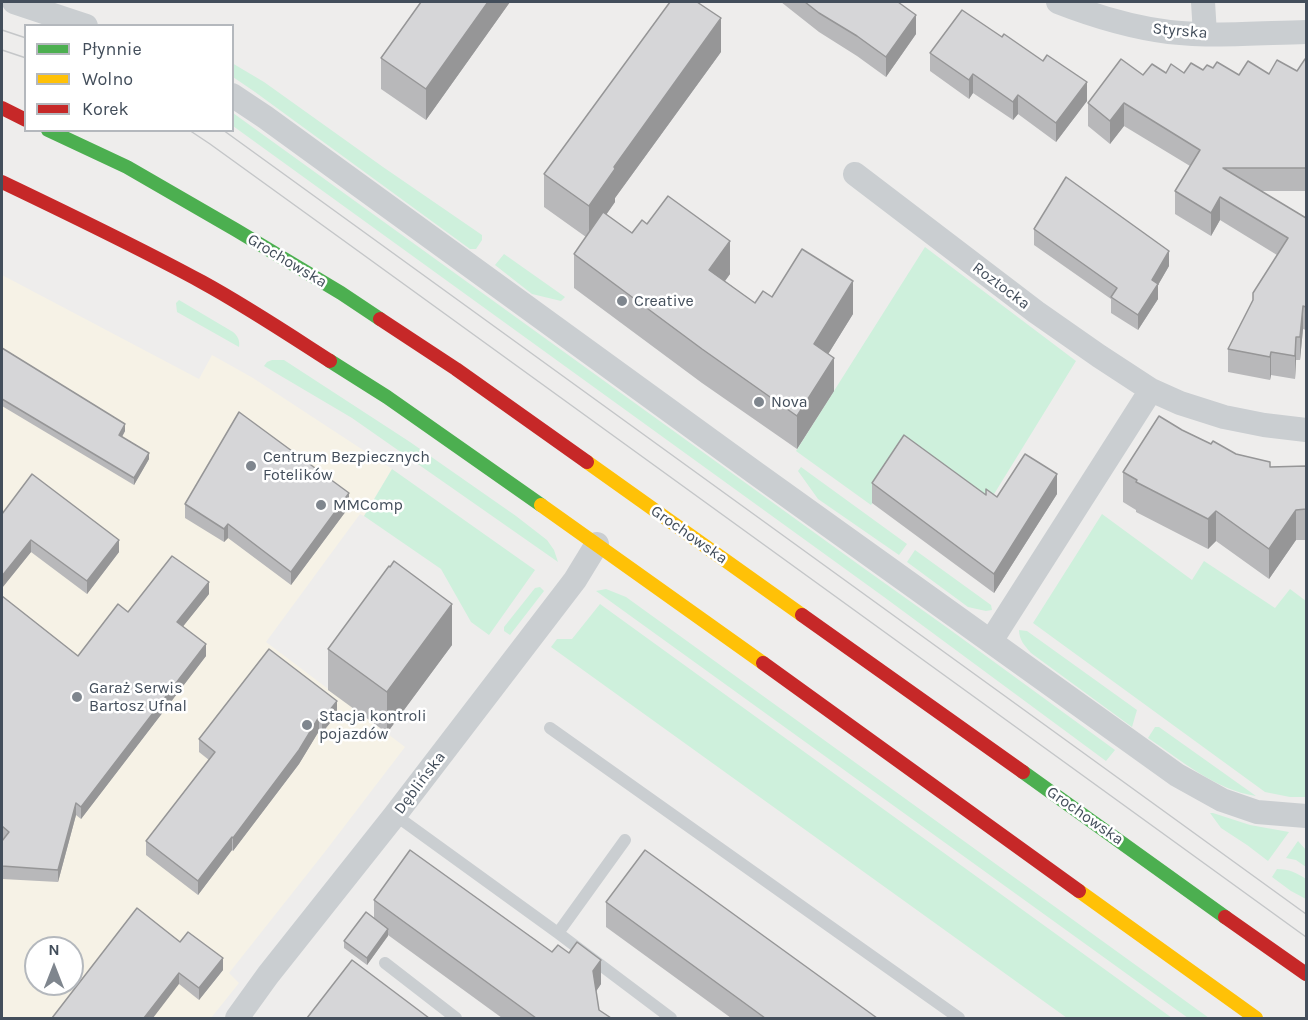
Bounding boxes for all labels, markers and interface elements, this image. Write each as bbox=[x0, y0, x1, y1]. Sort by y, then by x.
street label: Styrska bbox=[1152, 19, 1208, 43]
legend bbox=[24, 24, 234, 132]
text: Płynnie bbox=[82, 38, 142, 60]
text: Wolno bbox=[82, 68, 133, 90]
text: Korek bbox=[82, 98, 129, 120]
street label: Grochowska bbox=[244, 230, 330, 292]
street label: Roztocka bbox=[968, 258, 1034, 314]
place label: Creative bbox=[634, 291, 694, 311]
marker: Creative bbox=[615, 294, 629, 308]
place label: Nova bbox=[771, 392, 808, 412]
marker: Nova bbox=[752, 395, 766, 409]
place label: Centrum Bezpiecznych Fotelików bbox=[263, 447, 430, 485]
marker: Centrum Bezpiecznych Fotelików bbox=[244, 459, 258, 473]
place label: MMComp bbox=[333, 495, 403, 515]
marker: MMComp bbox=[314, 498, 328, 512]
street label: Grochowska bbox=[647, 502, 731, 568]
place label: Garaż Serwis Bartosz Ufnal bbox=[89, 678, 187, 716]
marker: Garaż Serwis Bartosz Ufnal bbox=[70, 690, 84, 704]
place label: Stacja kontroli pojazdów bbox=[319, 706, 427, 744]
marker: Stacja kontroli pojazdów bbox=[300, 718, 314, 732]
street label: Dęblińska bbox=[390, 748, 450, 818]
street label: Grochowska bbox=[1043, 783, 1127, 849]
north arrow bbox=[24, 936, 84, 996]
text: N bbox=[48, 940, 60, 959]

